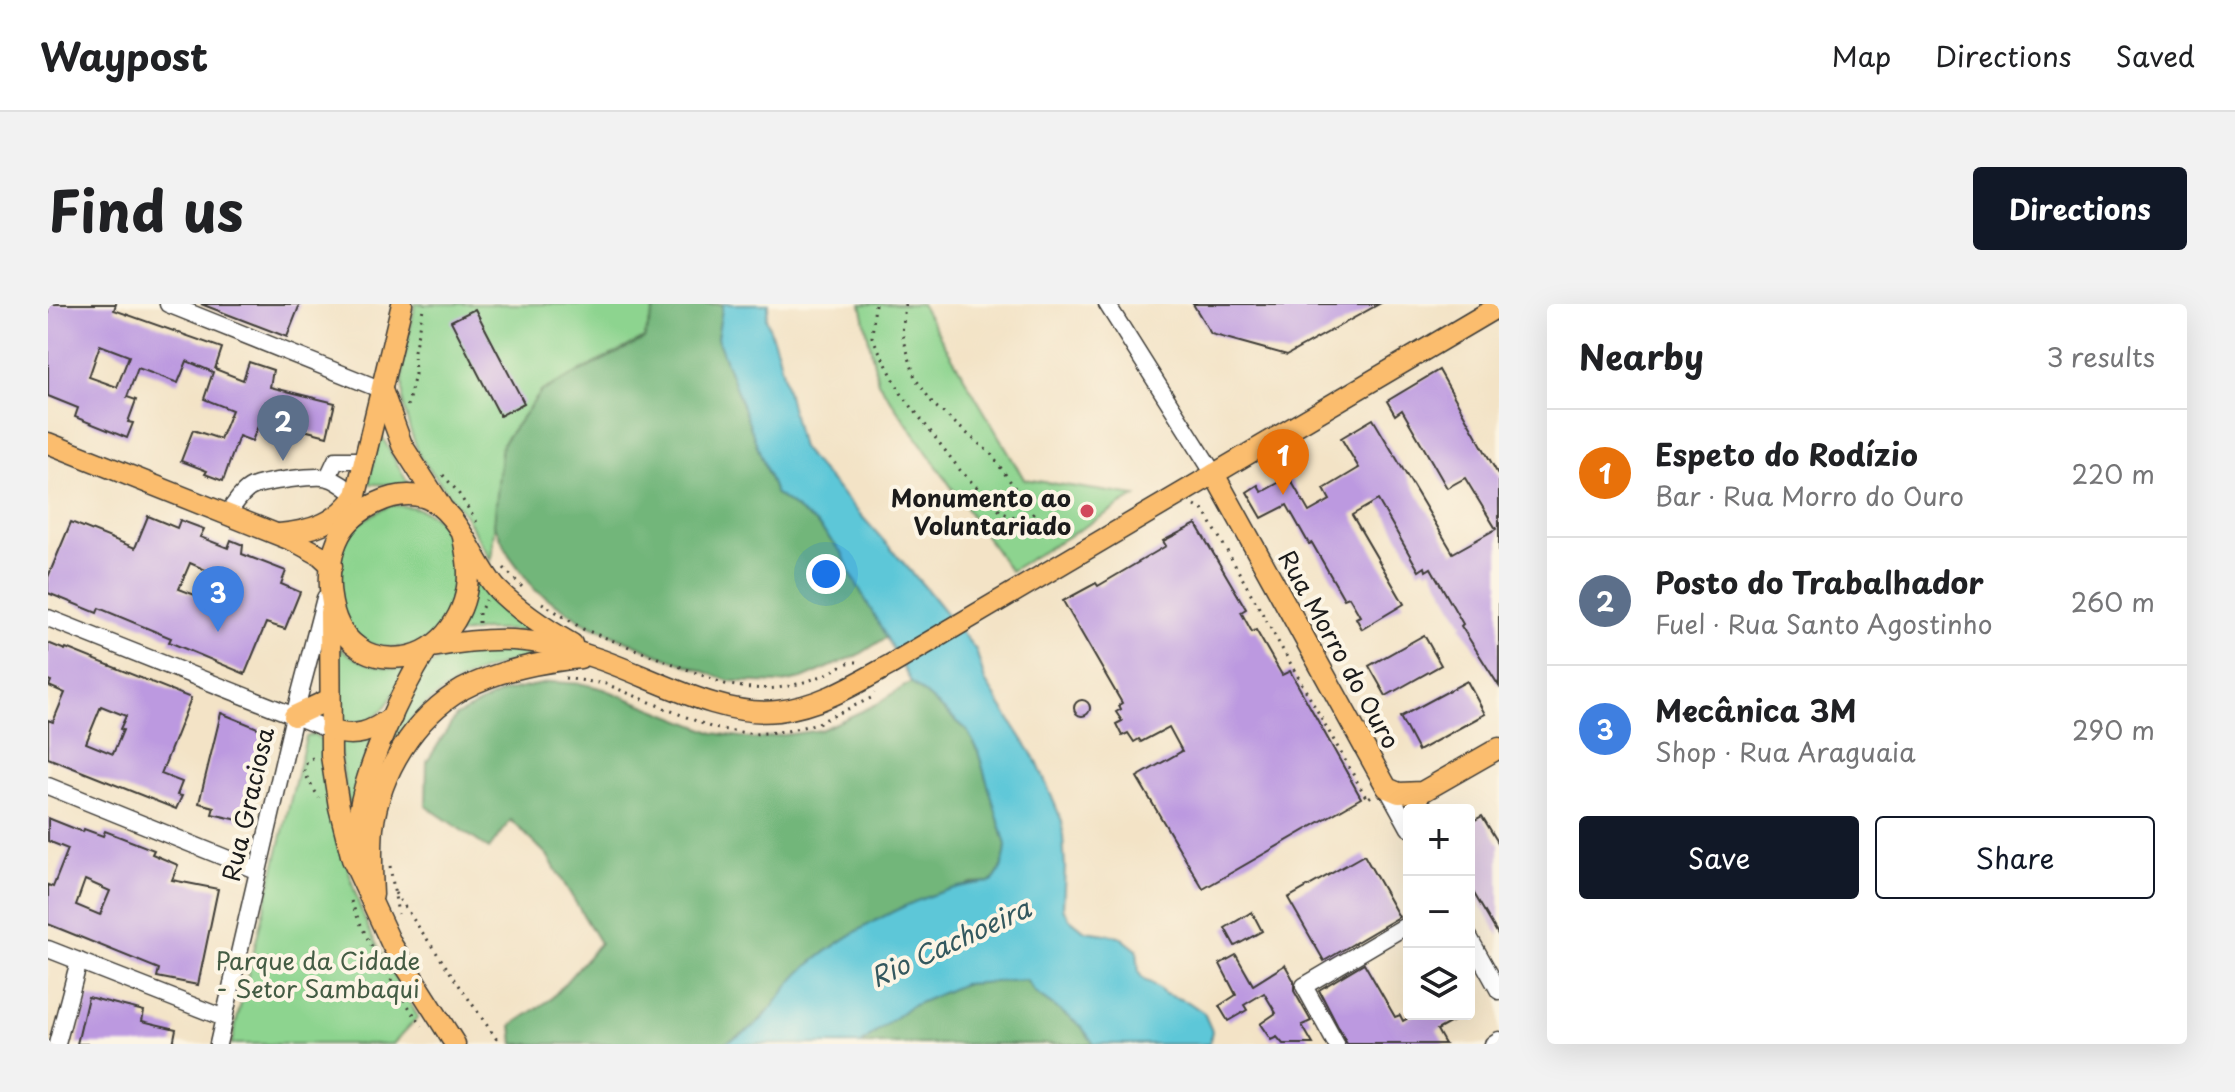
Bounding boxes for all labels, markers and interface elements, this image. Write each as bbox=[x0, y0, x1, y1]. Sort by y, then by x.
text: Waypost bbox=[40, 27, 208, 84]
text: Map bbox=[1832, 34, 1891, 77]
text: Directions bbox=[1935, 34, 2072, 77]
text: Saved bbox=[2116, 34, 2195, 77]
text: Find us bbox=[48, 166, 244, 251]
button: Directions bbox=[1973, 167, 2187, 250]
text: Nearby bbox=[1579, 330, 1704, 382]
text: 3 results bbox=[2047, 337, 2155, 376]
pin: 2 bbox=[257, 395, 309, 461]
pin: 1 bbox=[1257, 429, 1309, 495]
text: Espeto do Rodízio bbox=[1655, 431, 1918, 476]
text: 1 bbox=[1599, 454, 1611, 493]
text: 220 m bbox=[2071, 454, 2155, 493]
text: Bar · Rua Morro do Ouro bbox=[1655, 476, 1964, 515]
place label: Monumento ao Voluntariado bbox=[891, 479, 1071, 543]
marker: Monumento ao Voluntariado bbox=[1078, 502, 1096, 520]
street label: Rua Morro do Ouro bbox=[1270, 543, 1410, 755]
your location bbox=[806, 554, 846, 594]
text: Posto do Trabalhador bbox=[1655, 559, 1984, 604]
pin: 3 bbox=[192, 566, 244, 632]
text: 2 bbox=[1596, 582, 1614, 621]
text: 260 m bbox=[2071, 582, 2155, 621]
text: Fuel · Rua Santo Agostinho bbox=[1655, 604, 1992, 643]
text: Mecânica 3M bbox=[1655, 687, 1857, 732]
text: 3 bbox=[1596, 710, 1614, 749]
text: 290 m bbox=[2072, 710, 2155, 749]
street label: Rua Graciosa bbox=[212, 723, 282, 885]
text: Shop · Rua Araguaia bbox=[1655, 732, 1916, 771]
map controls bbox=[1403, 804, 1475, 1020]
button: + bbox=[1403, 804, 1475, 876]
button: Save bbox=[1579, 816, 1859, 899]
button: Share bbox=[1875, 816, 2155, 899]
button: − bbox=[1403, 876, 1475, 948]
water label: Rio Cachoeira bbox=[863, 888, 1037, 996]
park label: Parque da Cidade - Setor Sambaqui bbox=[216, 942, 420, 1006]
button: layers bbox=[1403, 948, 1475, 1020]

